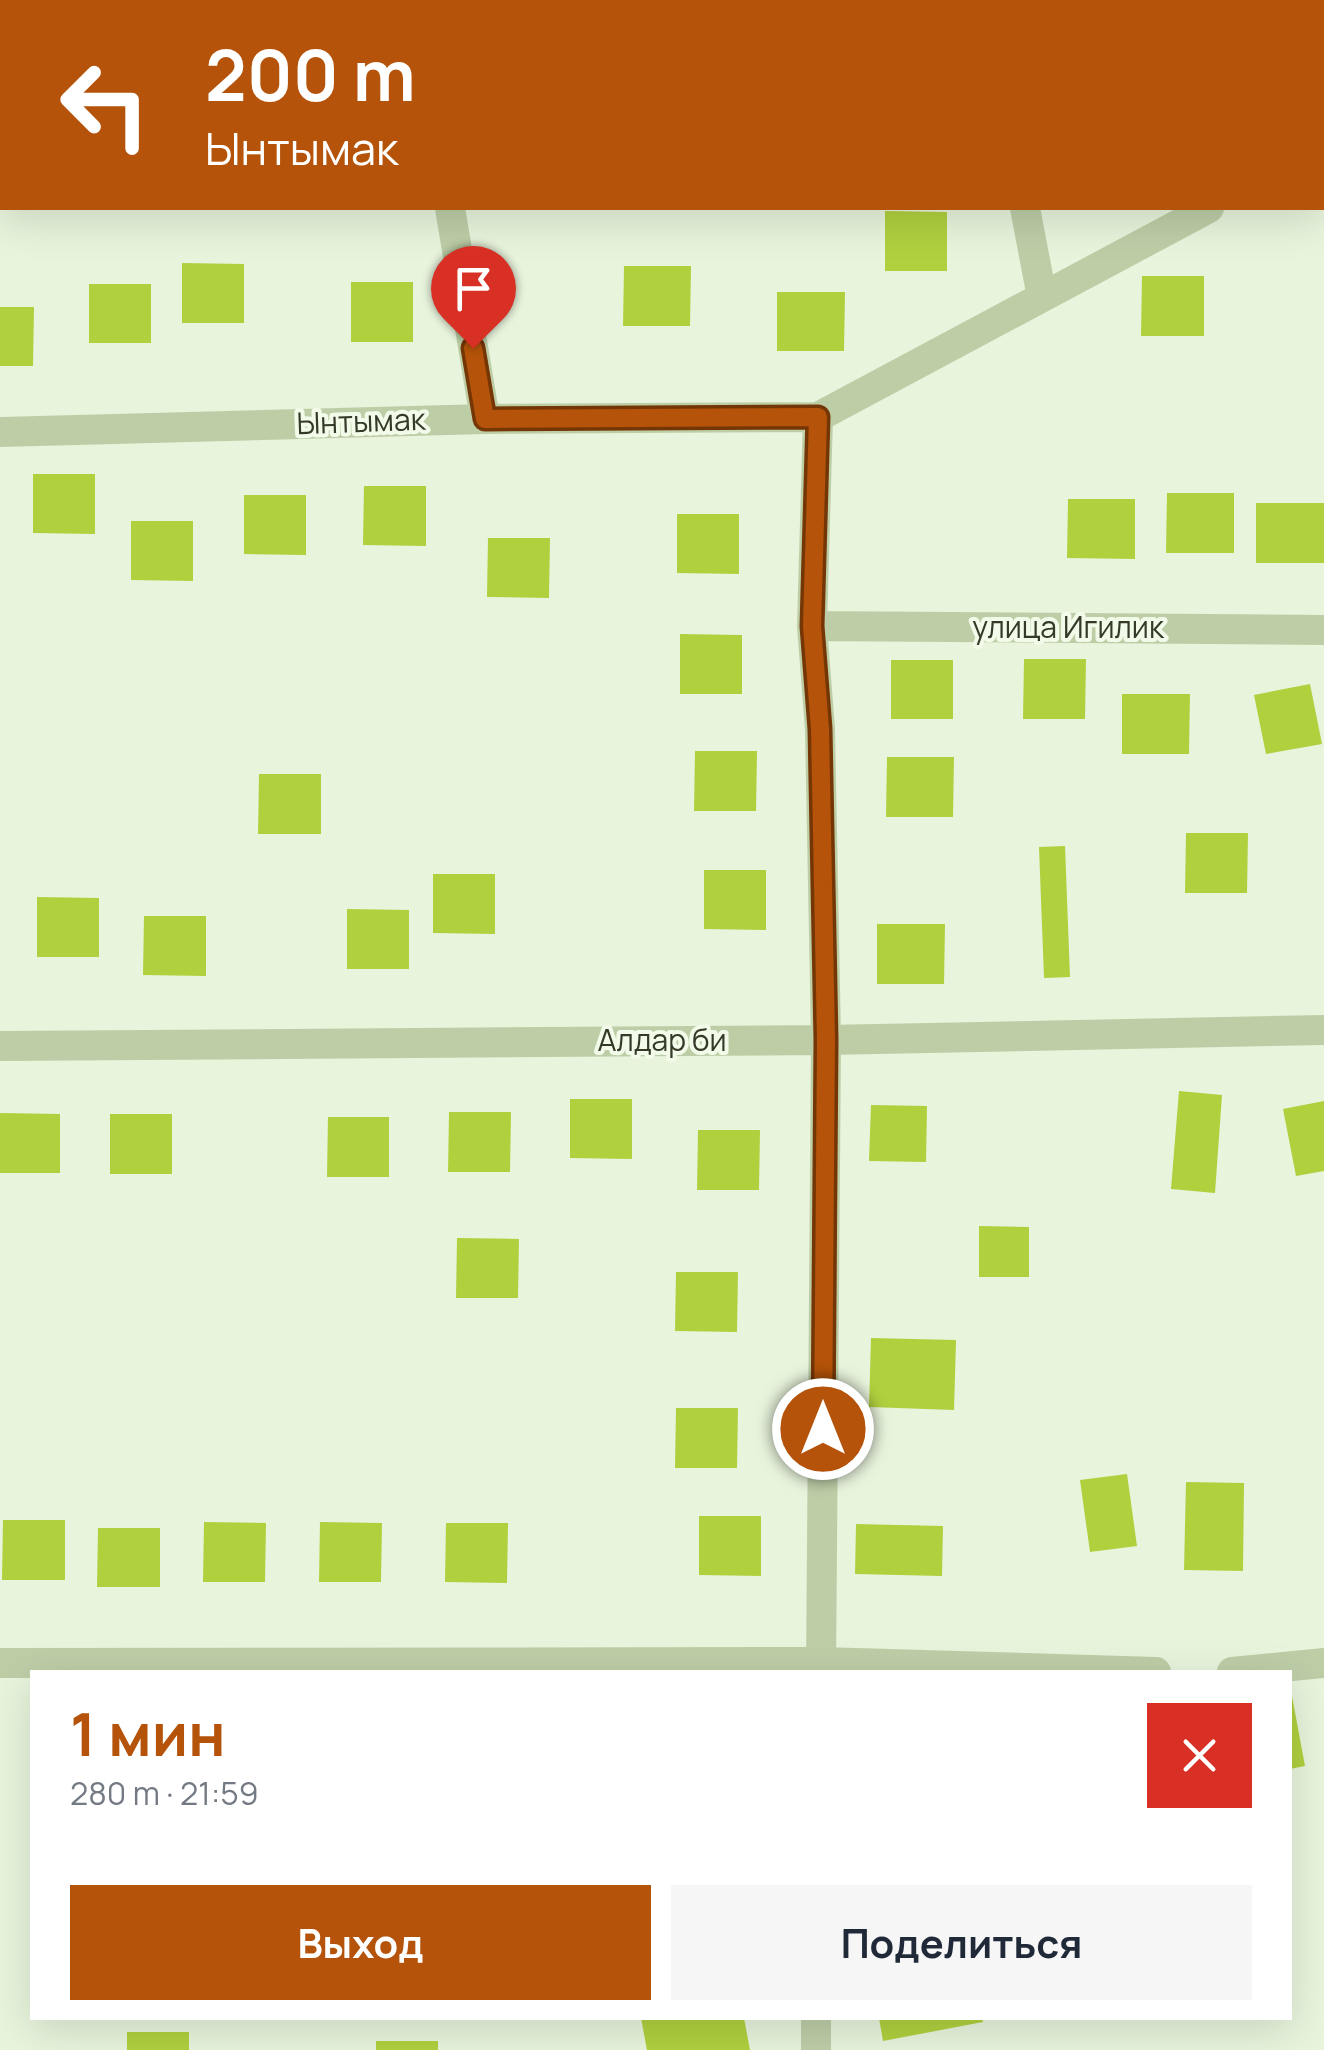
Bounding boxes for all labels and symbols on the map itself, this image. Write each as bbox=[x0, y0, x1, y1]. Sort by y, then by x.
pin bbox=[431, 246, 516, 349]
street label: Ынтымак bbox=[296, 398, 427, 443]
street label: улица Игилик bbox=[972, 606, 1165, 647]
street label: Алдар би bbox=[597, 1019, 727, 1060]
position arrow bbox=[771, 1377, 875, 1481]

